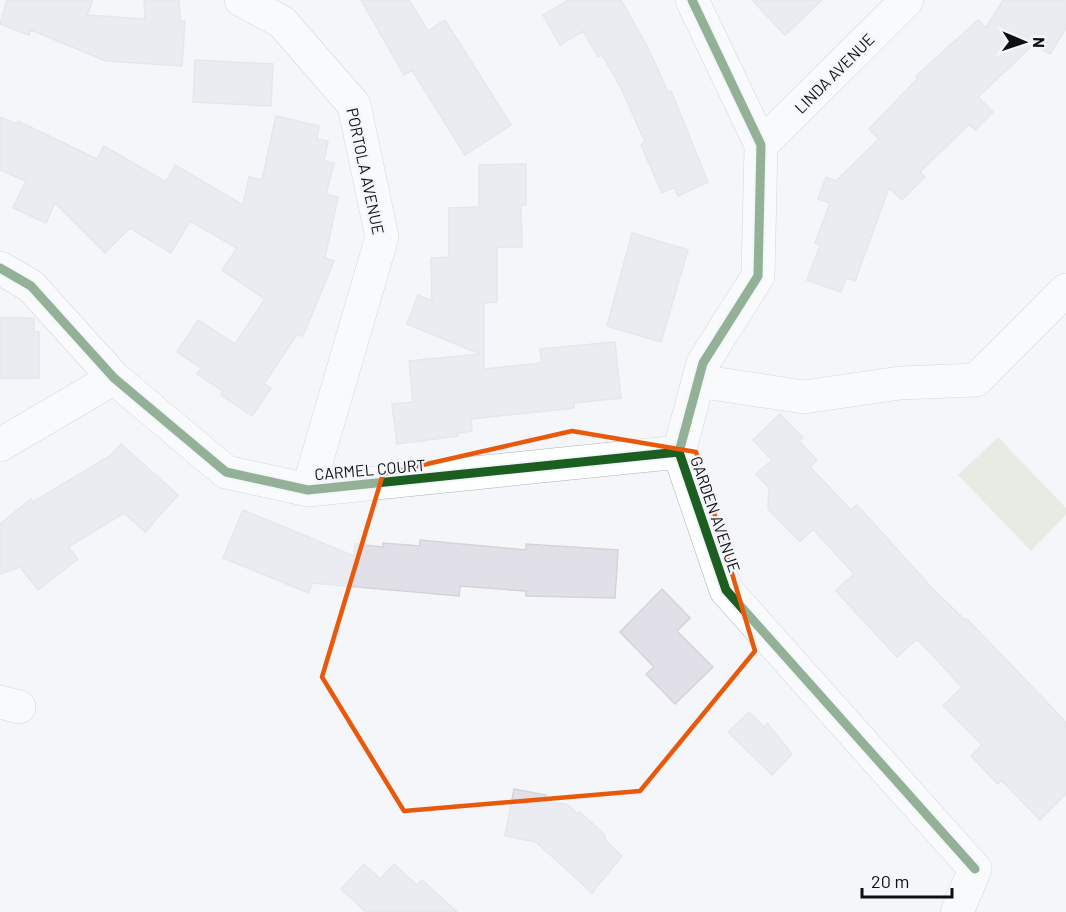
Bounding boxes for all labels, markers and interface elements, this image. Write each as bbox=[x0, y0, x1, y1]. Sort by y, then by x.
north arrow bbox=[994, 12, 1054, 72]
street label: LINDA AVENUE bbox=[790, 29, 878, 117]
text: N bbox=[1030, 37, 1049, 48]
street label: PORTOLA AVENUE bbox=[343, 106, 389, 236]
street label: GARDEN AVENUE bbox=[687, 453, 745, 575]
street label: CARMEL COURT bbox=[314, 455, 426, 483]
scale bar bbox=[862, 861, 952, 899]
text: 20 m bbox=[871, 870, 909, 892]

